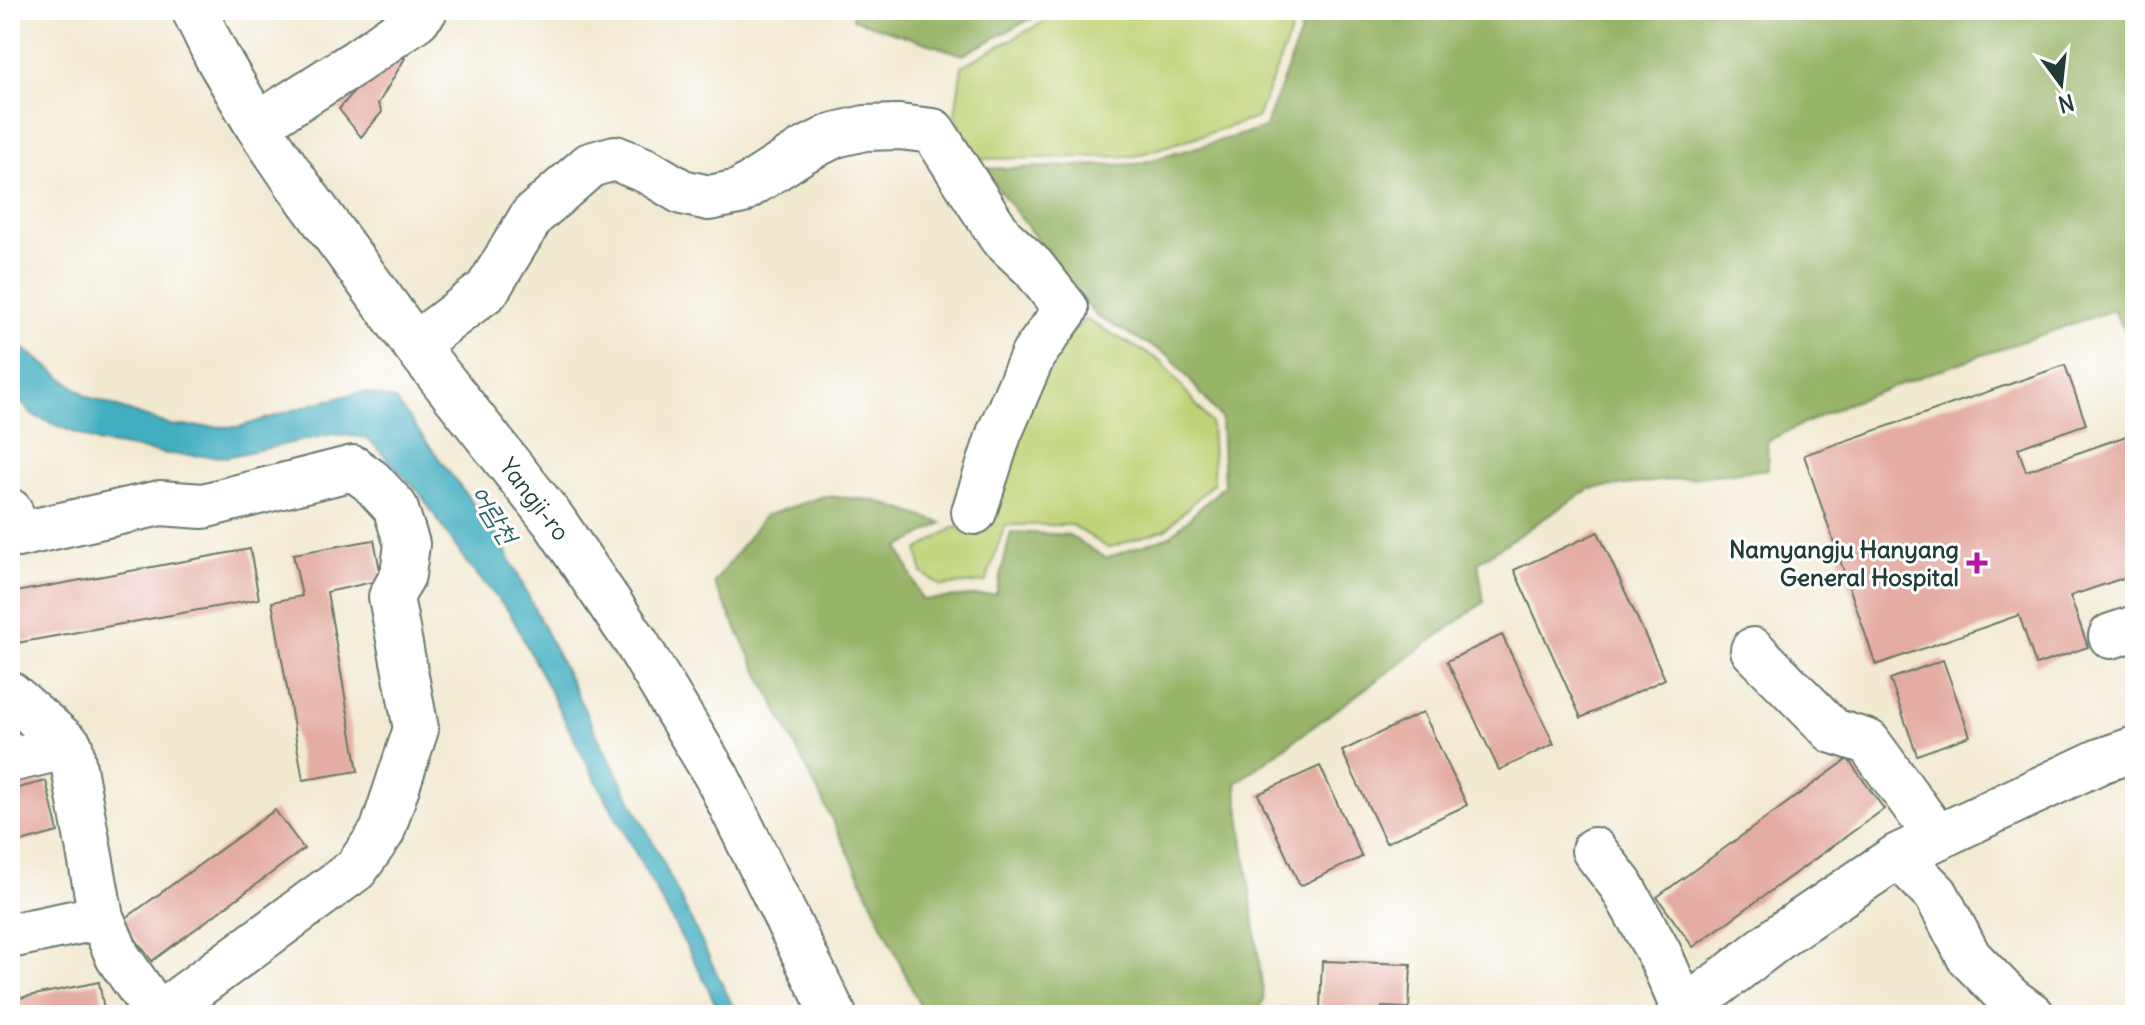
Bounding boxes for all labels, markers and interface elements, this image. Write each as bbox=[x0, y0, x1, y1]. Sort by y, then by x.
north arrow bbox=[2021, 44, 2101, 124]
text: N bbox=[2055, 88, 2077, 119]
street label: Yangji-ro bbox=[493, 452, 577, 546]
water label: 어람천 bbox=[464, 479, 527, 552]
place label: Namyangju Hanyang General Hospital bbox=[1729, 534, 1959, 592]
marker: Namyangju Hanyang General Hospital bbox=[1966, 552, 1988, 574]

